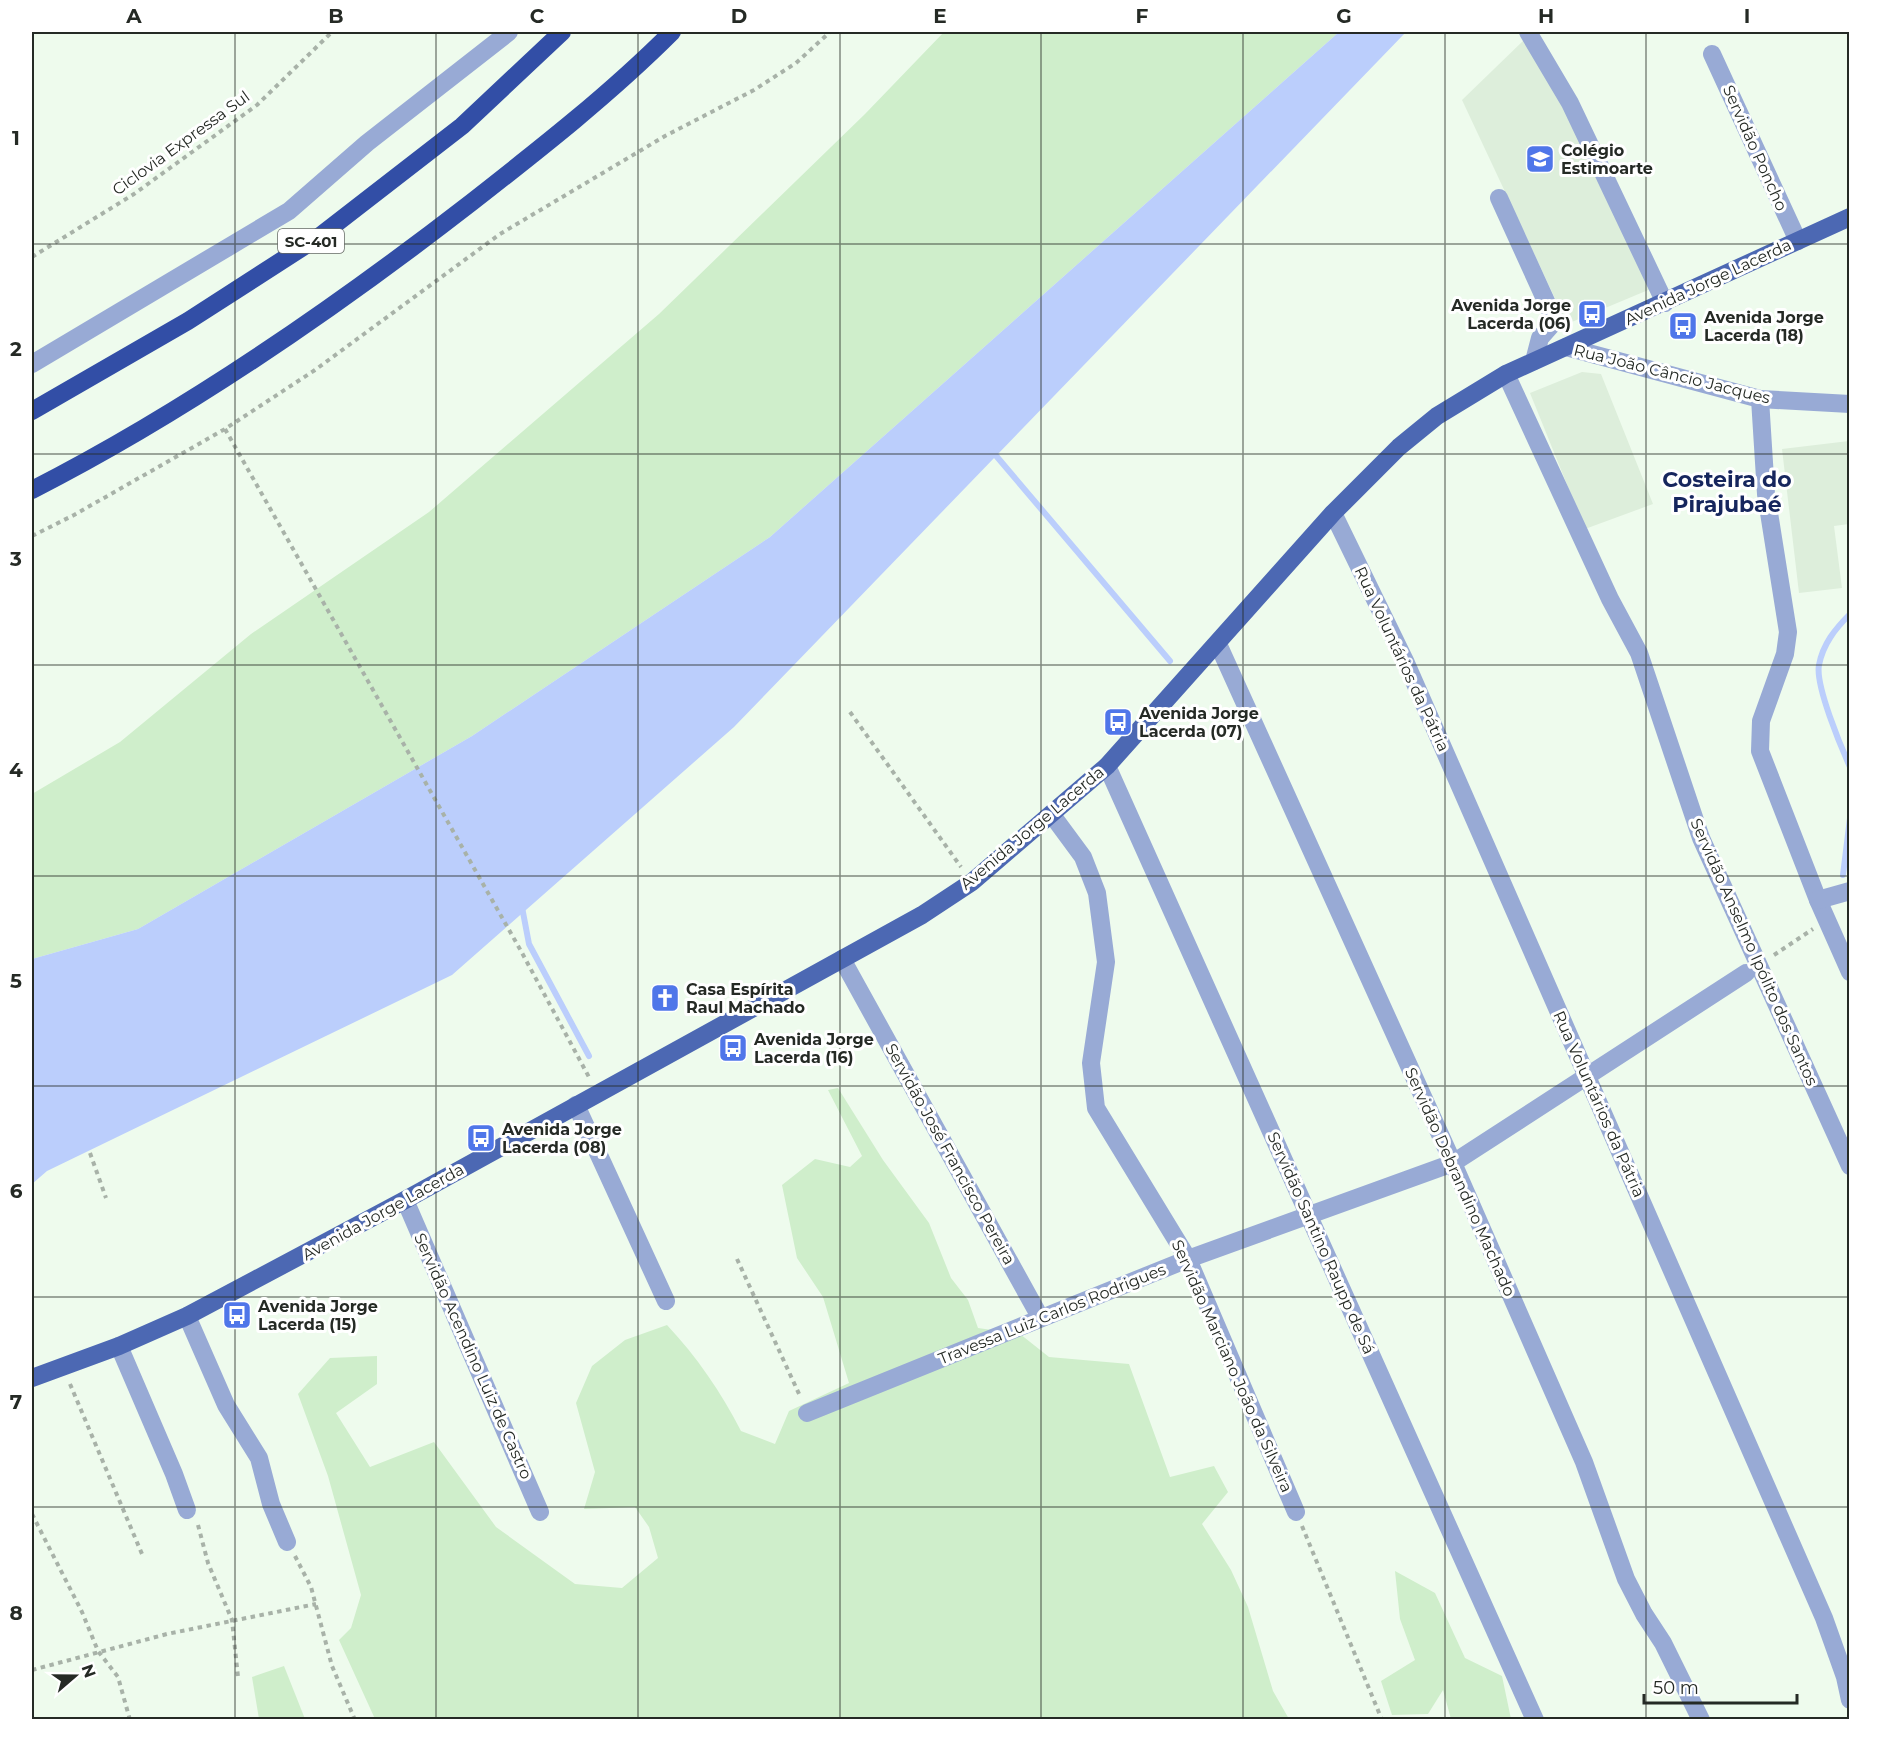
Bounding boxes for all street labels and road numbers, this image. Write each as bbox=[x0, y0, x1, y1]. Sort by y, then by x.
street label: Servidão Poncho bbox=[1719, 82, 1791, 214]
street label: Ciclovia Expressa Sul bbox=[109, 87, 253, 199]
road number: SC-401 bbox=[278, 229, 344, 253]
street label: Avenida Jorge Lacerda bbox=[1622, 235, 1794, 329]
street label: Rua João Câncio Jacques bbox=[1572, 340, 1772, 408]
street label: Rua Voluntários da Pátria bbox=[1351, 563, 1453, 755]
street label: Avenida Jorge Lacerda bbox=[956, 762, 1108, 894]
street label: Servidão Anselmo Ipólito dos Santos bbox=[1686, 815, 1822, 1089]
street label: Rua Voluntários da Pátria bbox=[1549, 1008, 1649, 1200]
street label: Servidão José Francisco Pereira bbox=[881, 1040, 1019, 1268]
street label: Servidão Debrandino Machado bbox=[1401, 1065, 1519, 1299]
street label: Servidão Santino Raupp de Sá bbox=[1263, 1129, 1379, 1357]
street label: Avenida Jorge Lacerda bbox=[299, 1160, 467, 1264]
street label: Servidão Acendino Luiz de Castro bbox=[410, 1230, 536, 1482]
street label: Servidão Marciano João da Silveira bbox=[1168, 1237, 1296, 1495]
street label: Travessa Luiz Carlos Rodrigues bbox=[936, 1259, 1169, 1368]

